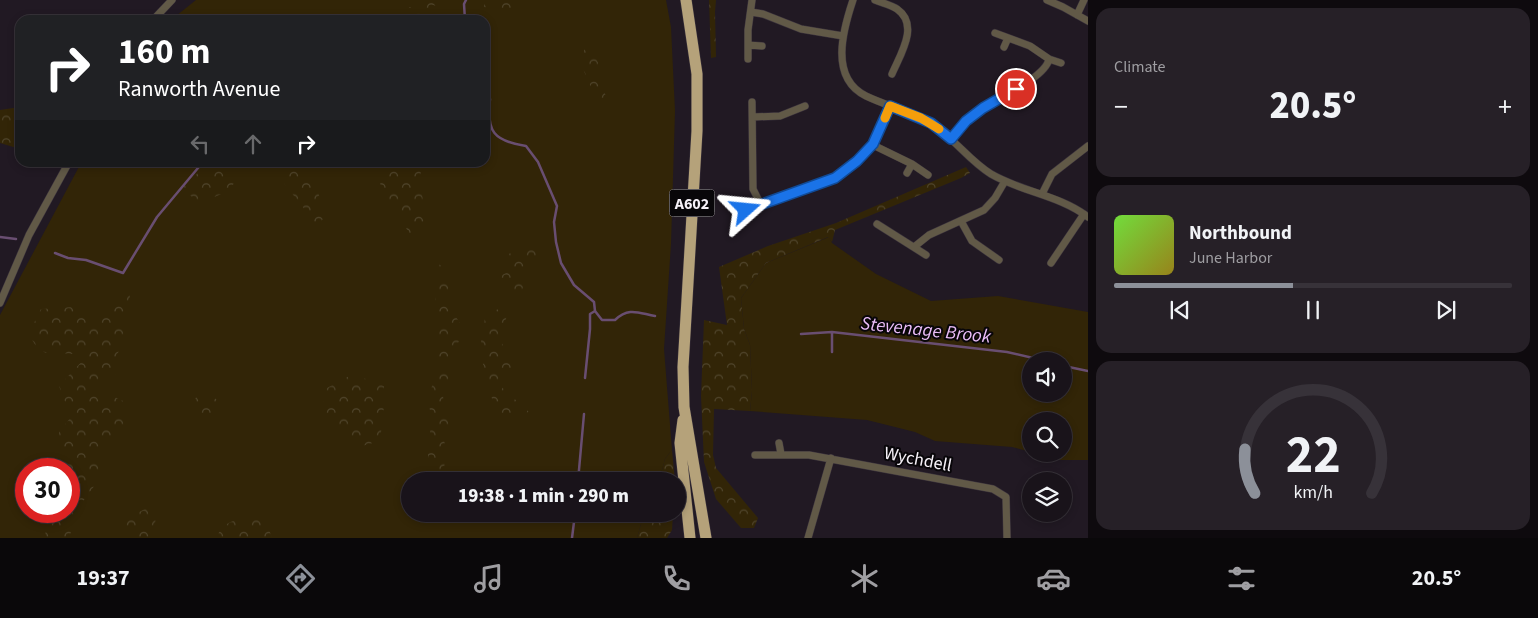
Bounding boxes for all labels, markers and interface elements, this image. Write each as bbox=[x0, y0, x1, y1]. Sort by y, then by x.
text: 160 m bbox=[118, 27, 210, 77]
icon: right bbox=[35, 35, 100, 100]
text: Climate bbox=[1114, 56, 1165, 78]
pin bbox=[995, 68, 1037, 110]
text: Ranworth Avenue bbox=[118, 73, 280, 105]
icon: arrive bbox=[1002, 75, 1030, 103]
text: 20.5° bbox=[1270, 79, 1356, 133]
text: − bbox=[1114, 87, 1128, 127]
text: + bbox=[1498, 87, 1512, 127]
icon: left bbox=[186, 130, 214, 158]
icon: ahead bbox=[239, 130, 267, 158]
icon: right bbox=[292, 130, 320, 158]
position arrow bbox=[719, 183, 771, 235]
road number: A602 bbox=[670, 190, 714, 217]
text: Northbound bbox=[1189, 220, 1292, 247]
text: June Harbor bbox=[1189, 247, 1272, 269]
icon: previous bbox=[1166, 296, 1194, 324]
icon: pause bbox=[1299, 296, 1327, 324]
icon: next bbox=[1432, 296, 1460, 324]
water label: Stevenage Brook bbox=[859, 310, 993, 351]
map controls bbox=[1022, 352, 1072, 522]
button: sound bbox=[1022, 352, 1072, 402]
button: search bbox=[1022, 412, 1072, 462]
text: 22 bbox=[1286, 419, 1340, 493]
street label: Wychdell bbox=[882, 441, 954, 478]
speed limit sign: 30 bbox=[15, 458, 80, 523]
button: layers bbox=[1022, 472, 1072, 522]
text: km/h bbox=[1293, 480, 1333, 505]
text: 19:38 · 1 min · 290 m bbox=[458, 483, 629, 510]
icon: directions bbox=[283, 561, 318, 596]
icon: music bbox=[471, 561, 506, 596]
icon: phone bbox=[659, 561, 694, 596]
icon: climate bbox=[847, 561, 882, 596]
icon: car bbox=[1036, 561, 1071, 596]
icon: filters bbox=[1224, 561, 1259, 596]
text: 19:37 bbox=[77, 562, 130, 594]
text: 20.5° bbox=[1412, 562, 1461, 594]

